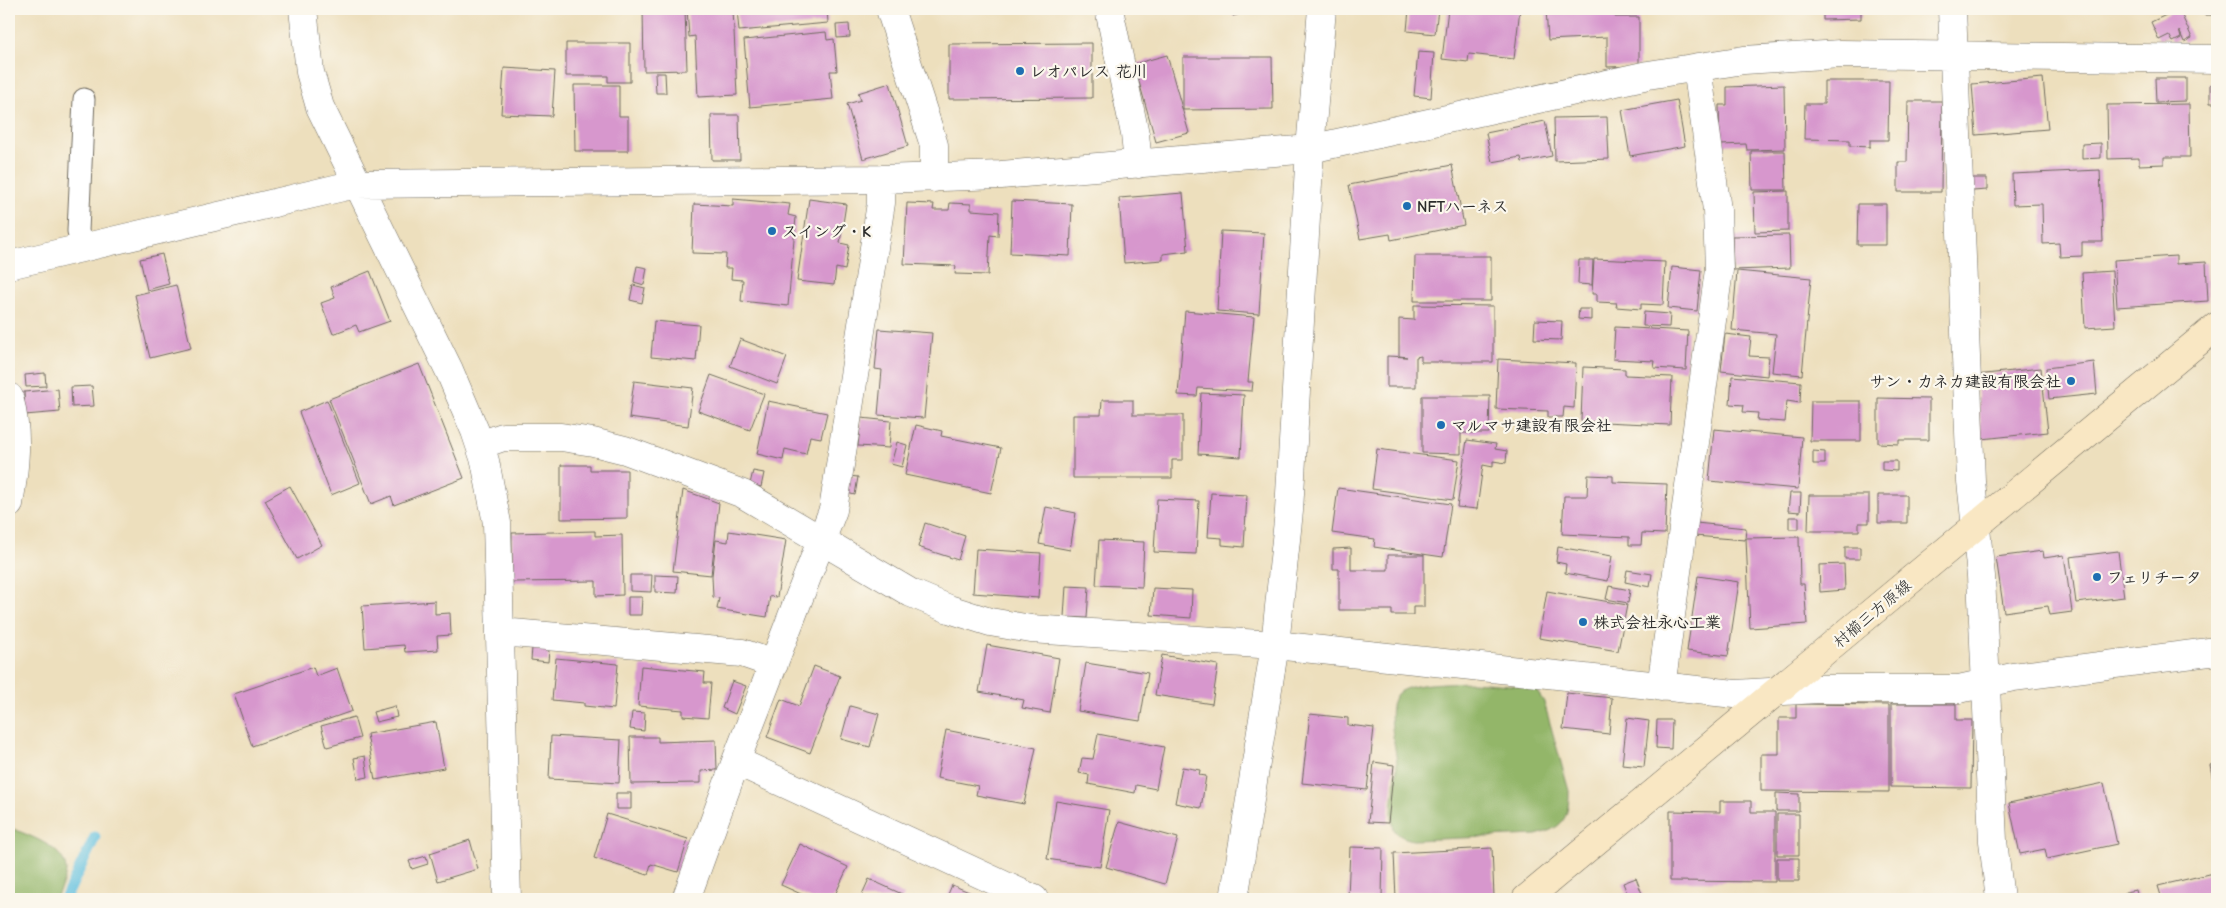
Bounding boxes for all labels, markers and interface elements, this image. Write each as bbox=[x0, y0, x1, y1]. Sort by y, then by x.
place label: レオパレス 花川 bbox=[1030, 63, 1148, 81]
marker: レオパレス 花川 bbox=[1014, 65, 1026, 77]
place label: NFTハーネス bbox=[1417, 198, 1508, 216]
marker: NFTハーネス bbox=[1401, 200, 1413, 212]
place label: スイング・K bbox=[782, 223, 871, 241]
marker: スイング・K bbox=[766, 225, 778, 237]
place label: サン・カネカ建設有限会社 bbox=[1869, 373, 2061, 391]
marker: サン・カネカ建設有限会社 bbox=[2065, 375, 2077, 387]
place label: マルマサ建設有限会社 bbox=[1451, 417, 1612, 435]
marker: マルマサ建設有限会社 bbox=[1435, 419, 1447, 431]
place label: フェリチータ bbox=[2107, 569, 2202, 587]
marker: フェリチータ bbox=[2091, 571, 2103, 583]
street label: 村櫛三方原線 bbox=[1830, 576, 1915, 652]
place label: 株式会社永心工業 bbox=[1593, 614, 1721, 632]
marker: 株式会社永心工業 bbox=[1577, 616, 1589, 628]

